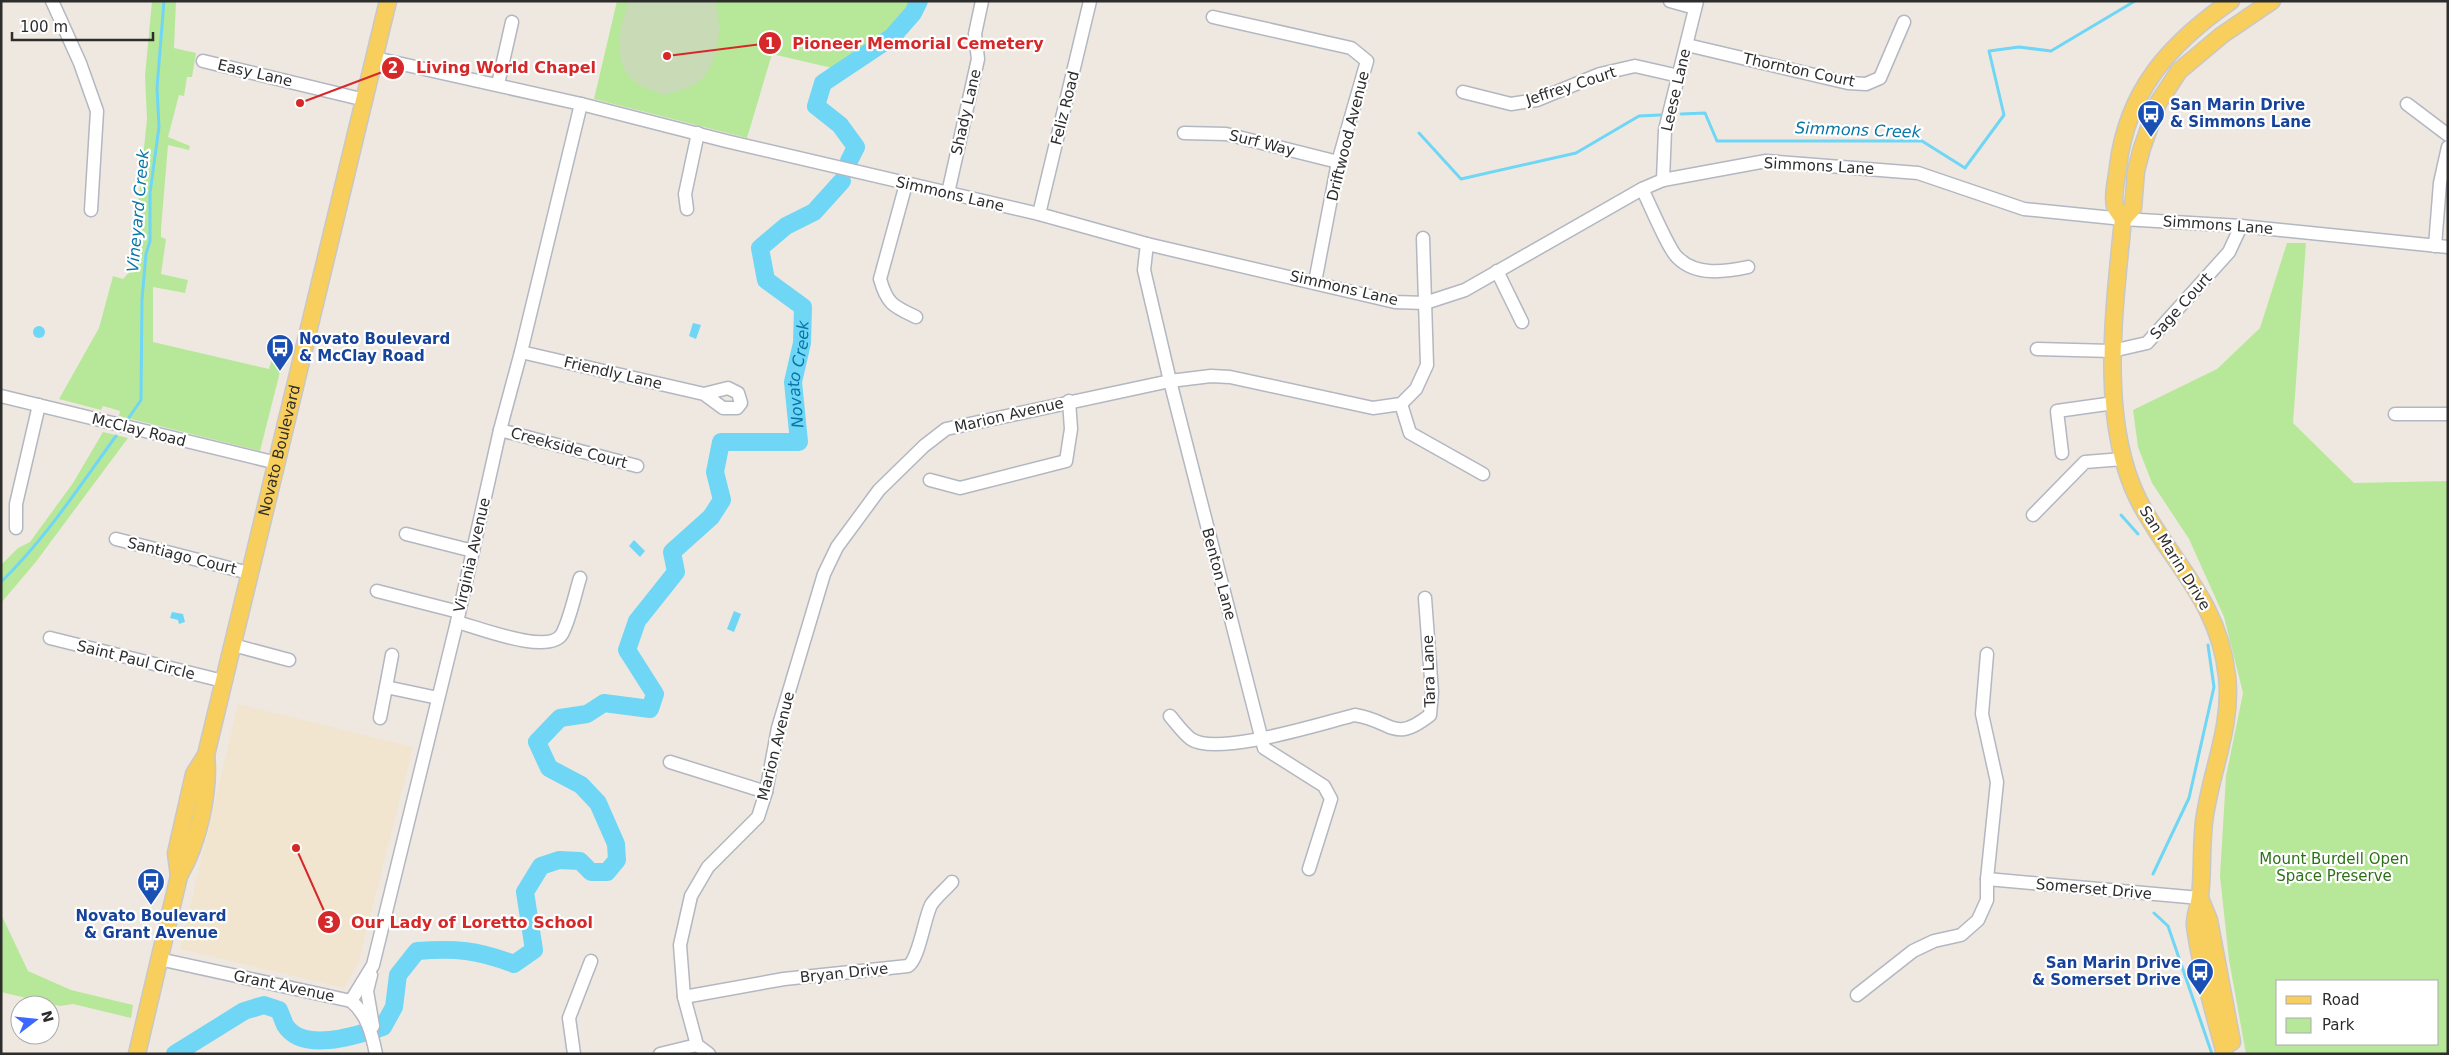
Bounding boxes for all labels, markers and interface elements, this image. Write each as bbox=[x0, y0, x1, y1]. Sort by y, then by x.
scale bar bbox=[12, 10, 154, 42]
text: 100 m bbox=[20, 18, 68, 36]
callout: Pioneer Memorial Cemetery bbox=[757, 28, 1054, 59]
text: Pioneer Memorial Cemetery bbox=[792, 34, 1044, 53]
text: 1 bbox=[765, 35, 775, 53]
street label: Leese Lane bbox=[1658, 47, 1694, 133]
street label: Thornton Court bbox=[1740, 49, 1857, 91]
callout: Living World Chapel bbox=[381, 52, 606, 83]
street label: Easy Lane bbox=[216, 56, 294, 90]
text: Living World Chapel bbox=[416, 58, 596, 77]
text: 2 bbox=[388, 59, 398, 77]
street label: Jeffrey Court bbox=[1523, 63, 1619, 109]
street label: Shady Lane bbox=[947, 67, 985, 157]
street label: Feliz Road bbox=[1047, 69, 1083, 147]
street label: Driftwood Avenue bbox=[1323, 69, 1373, 203]
place label: San Marin Drive & Simmons Lane bbox=[2170, 96, 2311, 131]
bus stop icon: San Marin Drive & Simmons Lane bbox=[2136, 99, 2166, 138]
water label: Simmons Creek bbox=[1795, 118, 1922, 142]
street label: Surf Way bbox=[1227, 126, 1297, 160]
water label: Vineyard Creek bbox=[123, 148, 153, 273]
street label: Simmons Lane bbox=[1763, 154, 1875, 178]
street label: Simmons Lane bbox=[894, 173, 1006, 215]
street label: Simmons Lane bbox=[2162, 212, 2274, 238]
street label: Simmons Lane bbox=[1288, 267, 1400, 309]
street label: Sage Court bbox=[2146, 269, 2216, 343]
water label: Novato Creek bbox=[783, 319, 812, 429]
place label: Novato Boulevard & McClay Road bbox=[299, 330, 450, 365]
bus stop icon: Novato Boulevard & McClay Road bbox=[265, 333, 295, 372]
street label: Friendly Lane bbox=[562, 353, 664, 393]
street label: Novato Boulevard bbox=[255, 383, 304, 518]
street label: Marion Avenue bbox=[953, 394, 1065, 436]
street label: McClay Road bbox=[90, 410, 188, 450]
street label: Creekside Court bbox=[509, 424, 629, 472]
street label: Virginia Avenue bbox=[450, 496, 494, 614]
street label: San Marin Drive bbox=[2136, 502, 2214, 614]
street label: Benton Lane bbox=[1198, 526, 1240, 622]
street label: Santiago Court bbox=[125, 534, 239, 578]
street label: Tara Lane bbox=[1419, 635, 1439, 708]
street label: Saint Paul Circle bbox=[75, 637, 197, 683]
street label: Marion Avenue bbox=[754, 690, 798, 802]
park label: Mount Burdell Open Space Preserve bbox=[2259, 850, 2409, 885]
bus stop icon: Novato Boulevard & Grant Avenue bbox=[136, 867, 166, 906]
street label: Somerset Drive bbox=[2035, 875, 2153, 903]
place label: Novato Boulevard & Grant Avenue bbox=[75, 907, 227, 942]
callout: Our Lady of Loretto School bbox=[316, 907, 603, 938]
text: Our Lady of Loretto School bbox=[351, 913, 593, 932]
text: 3 bbox=[324, 914, 334, 932]
place label: San Marin Drive & Somerset Drive bbox=[2032, 954, 2181, 989]
bus stop icon: San Marin Drive & Somerset Drive bbox=[2185, 957, 2215, 996]
street label: Bryan Drive bbox=[799, 959, 889, 987]
street label: Grant Avenue bbox=[232, 967, 336, 1005]
legend bbox=[2276, 980, 2439, 1045]
text: Road bbox=[2322, 991, 2360, 1009]
north arrow bbox=[10, 995, 60, 1045]
text: N bbox=[38, 1009, 57, 1024]
text: Park bbox=[2322, 1016, 2355, 1034]

